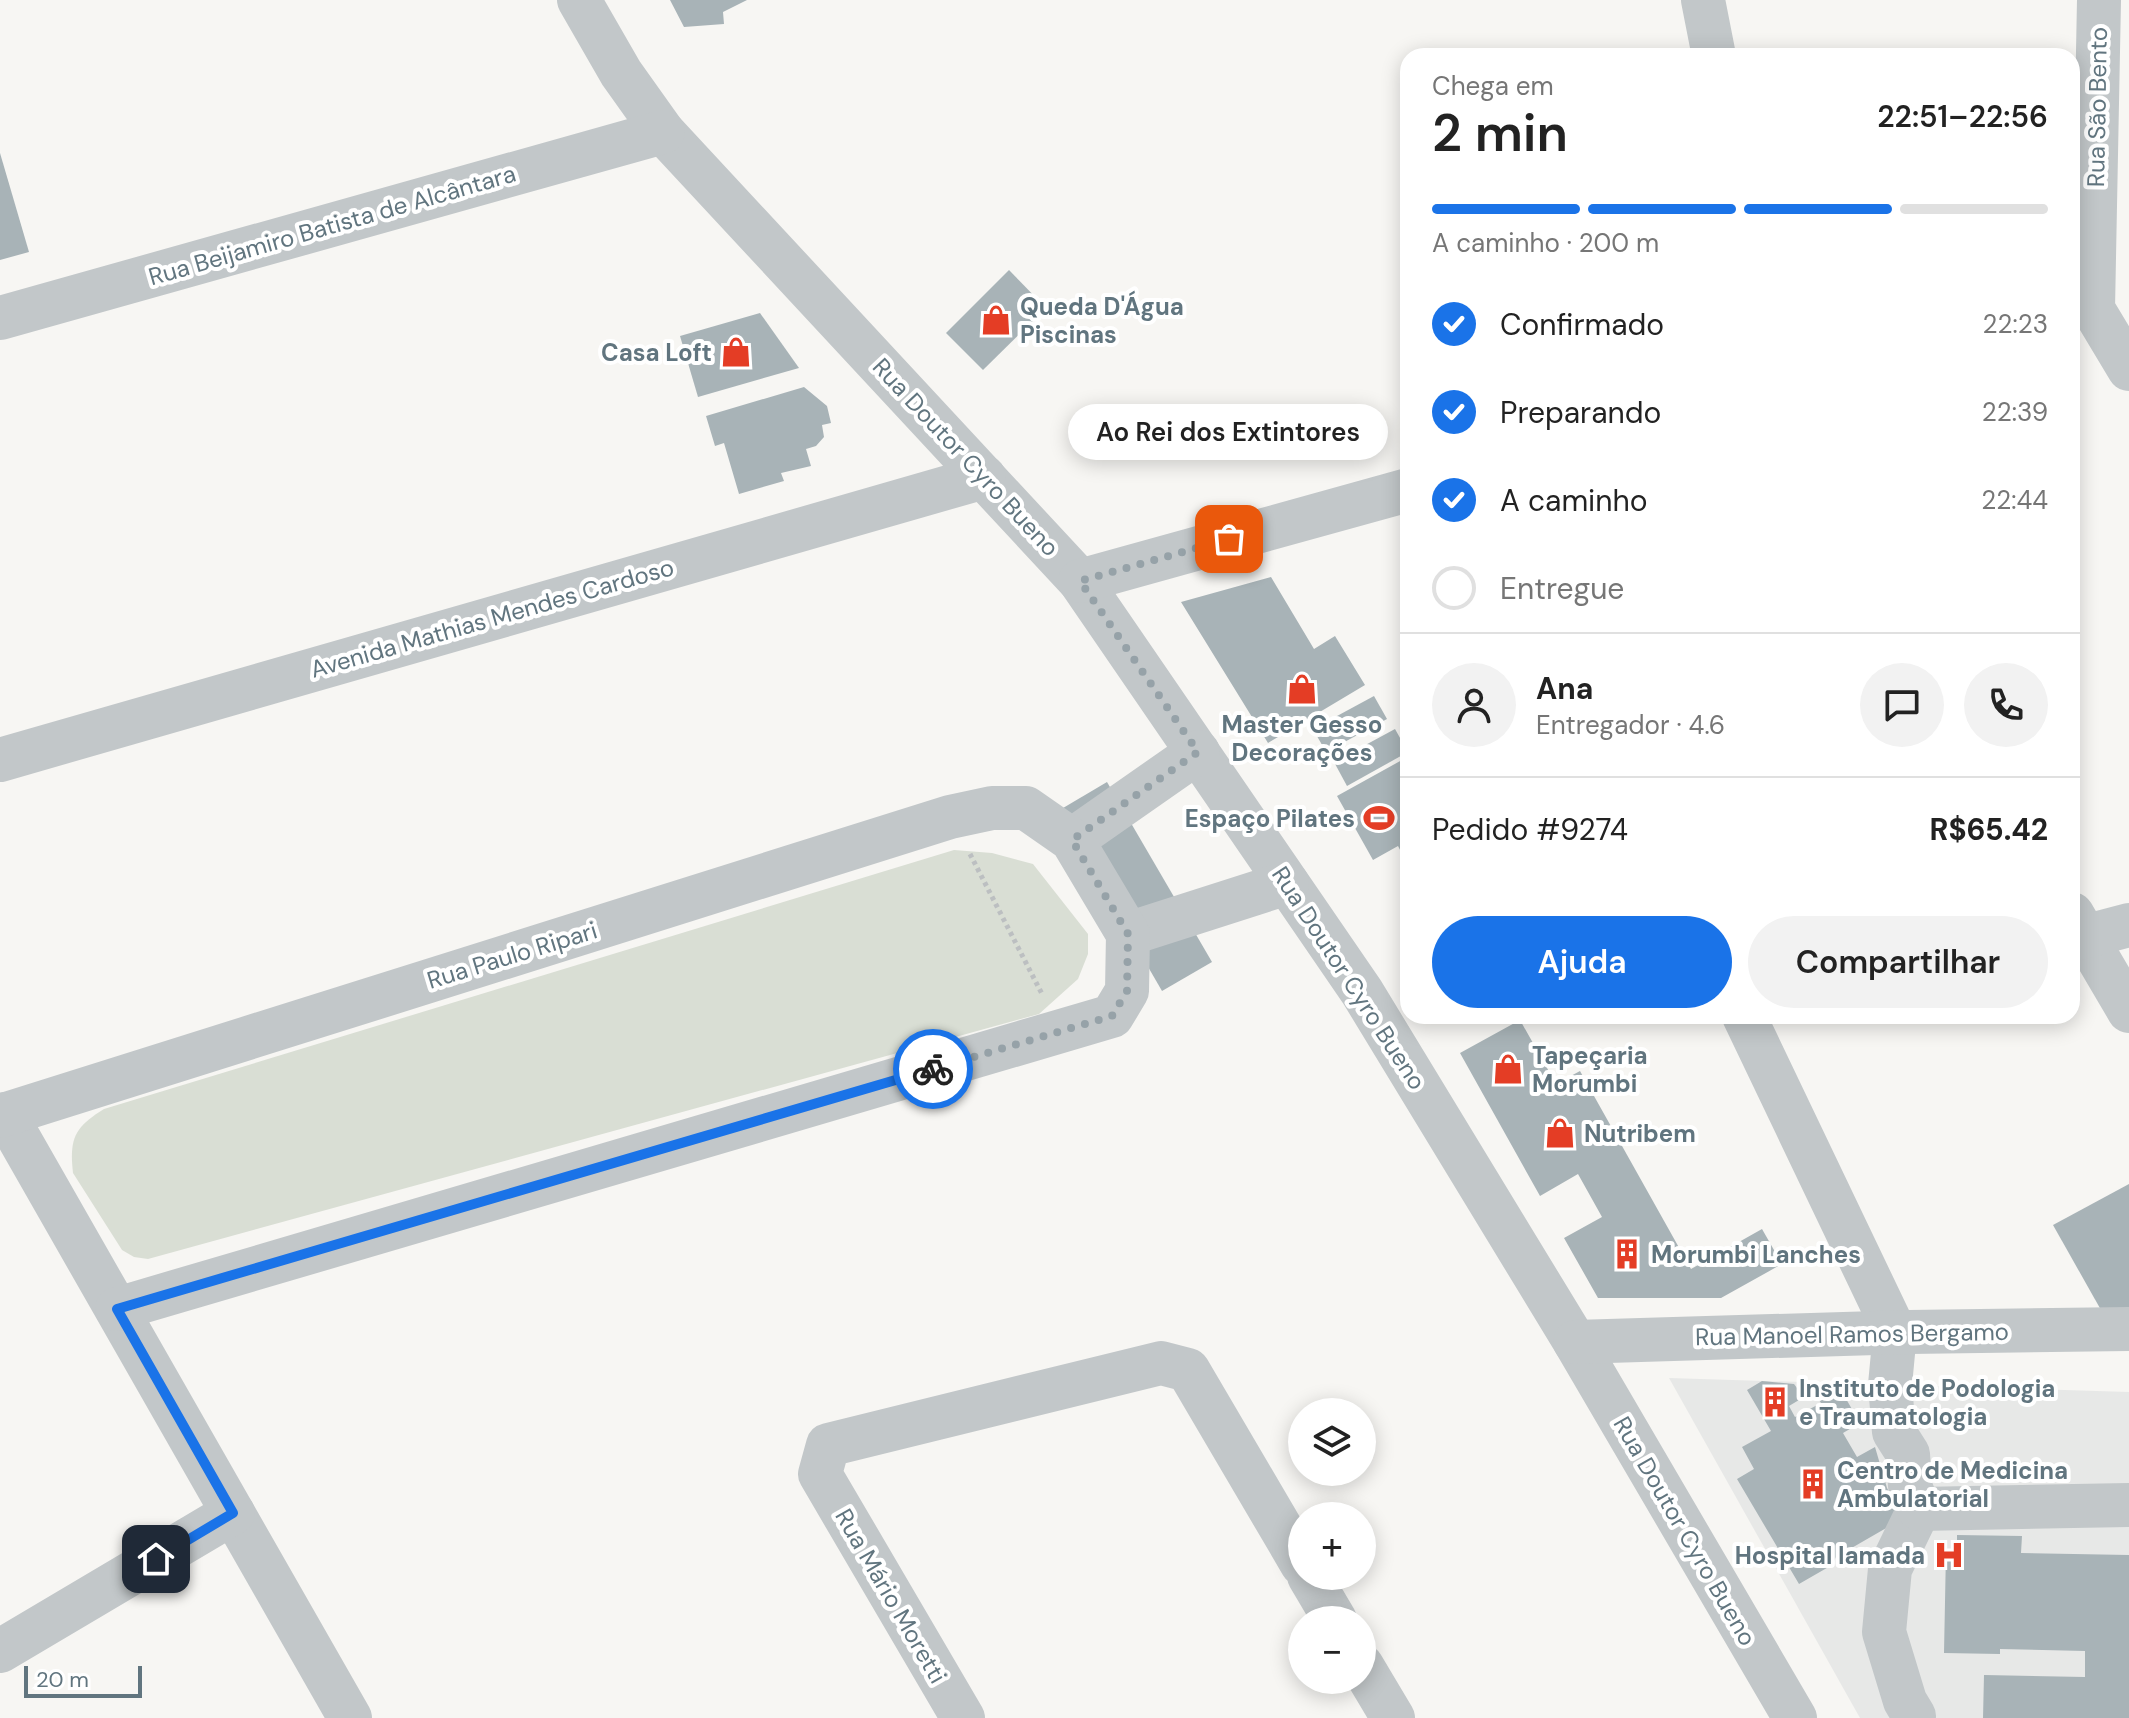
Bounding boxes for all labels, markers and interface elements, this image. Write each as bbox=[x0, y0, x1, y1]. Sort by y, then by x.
street label: Rua São Bento bbox=[2080, 27, 2114, 187]
text: Chega em bbox=[1432, 69, 1554, 103]
text: 22:51–22:56 bbox=[1877, 97, 2048, 136]
text: 2 min bbox=[1432, 99, 1568, 167]
street label: Rua Beijamiro Batista de Alcântara bbox=[145, 158, 519, 292]
text: A caminho · 200 m bbox=[1432, 226, 1659, 260]
place label: Queda D'Água Piscinas bbox=[1020, 290, 1184, 350]
icon: check bbox=[1432, 302, 1476, 346]
shop icon: Queda D'Água Piscinas bbox=[979, 303, 1013, 337]
text: Confirmado bbox=[1500, 305, 1664, 344]
text: 22:23 bbox=[1982, 307, 2048, 341]
shop icon: Casa Loft bbox=[719, 335, 753, 369]
place label: Casa Loft bbox=[601, 337, 712, 368]
street label: Rua Doutor Cyro Bueno bbox=[866, 351, 1066, 563]
icon: check bbox=[1432, 390, 1476, 434]
text: Preparando bbox=[1500, 393, 1661, 432]
text: 22:39 bbox=[1982, 395, 2048, 429]
callout: Ao Rei dos Extintores bbox=[1069, 403, 1389, 459]
text: Ao Rei dos Extintores bbox=[1096, 415, 1360, 449]
icon: check bbox=[1432, 478, 1476, 522]
text: A caminho bbox=[1500, 481, 1648, 520]
text: 22:44 bbox=[1981, 483, 2048, 517]
pin bbox=[1195, 505, 1263, 573]
icon: bag bbox=[1207, 517, 1251, 561]
street label: Avenida Mathias Mendes Cardoso bbox=[307, 551, 677, 685]
text: Entregue bbox=[1500, 569, 1624, 608]
button: person bbox=[1432, 663, 1516, 747]
button: chat bbox=[1860, 663, 1944, 747]
button: phone bbox=[1964, 663, 2048, 747]
text: Ana bbox=[1536, 669, 1593, 708]
shop icon: Master Gesso Decorações bbox=[1285, 672, 1319, 706]
text: Entregador · 4.6 bbox=[1536, 708, 1725, 742]
place label: Master Gesso Decorações bbox=[1221, 709, 1383, 768]
sports icon: Espaço Pilates bbox=[1362, 801, 1396, 835]
place label: Espaço Pilates bbox=[1185, 803, 1355, 834]
text: Pedido #9274 bbox=[1432, 810, 1628, 849]
text: R$65.42 bbox=[1930, 810, 2048, 849]
street label: Rua Doutor Cyro Bueno bbox=[1265, 861, 1433, 1095]
street label: Rua Paulo Ripari bbox=[423, 914, 601, 996]
button: Ajuda bbox=[1432, 916, 1732, 1008]
button: Compartilhar bbox=[1748, 916, 2048, 1008]
courier bbox=[893, 1029, 973, 1109]
place label: Tapeçaria Morumbi bbox=[1532, 1040, 1648, 1099]
icon: bike bbox=[911, 1047, 955, 1091]
shop icon: Tapeçaria Morumbi bbox=[1491, 1052, 1525, 1086]
shop icon: Nutribem bbox=[1543, 1116, 1577, 1150]
place label: Nutribem bbox=[1584, 1118, 1696, 1149]
building icon: Morumbi Lanches bbox=[1610, 1237, 1644, 1271]
place label: Morumbi Lanches bbox=[1651, 1239, 1861, 1270]
street label: Rua Manoel Ramos Bergamo bbox=[1695, 1316, 2009, 1352]
place label: Instituto de Podologia e Traumatologia bbox=[1799, 1373, 2055, 1432]
building icon: Instituto de Podologia e Traumatologia bbox=[1758, 1385, 1792, 1419]
map controls bbox=[1288, 1398, 1376, 1694]
button: layers bbox=[1288, 1398, 1376, 1486]
street label: Rua Doutor Cyro Bueno bbox=[1607, 1411, 1763, 1651]
place label: Centro de Medicina Ambulatorial bbox=[1837, 1455, 2068, 1514]
building icon: Centro de Medicina Ambulatorial bbox=[1796, 1467, 1830, 1501]
button: + bbox=[1288, 1502, 1376, 1590]
street label: Rua Mário Moretti bbox=[828, 1503, 954, 1689]
pin bbox=[122, 1525, 190, 1593]
icon: home bbox=[134, 1537, 178, 1581]
hospital icon: Hospital Iamada bbox=[1932, 1538, 1966, 1572]
place label: Hospital Iamada bbox=[1735, 1540, 1925, 1571]
button: − bbox=[1288, 1606, 1376, 1694]
scale bar bbox=[24, 1662, 142, 1698]
text: 20 m bbox=[36, 1665, 89, 1694]

